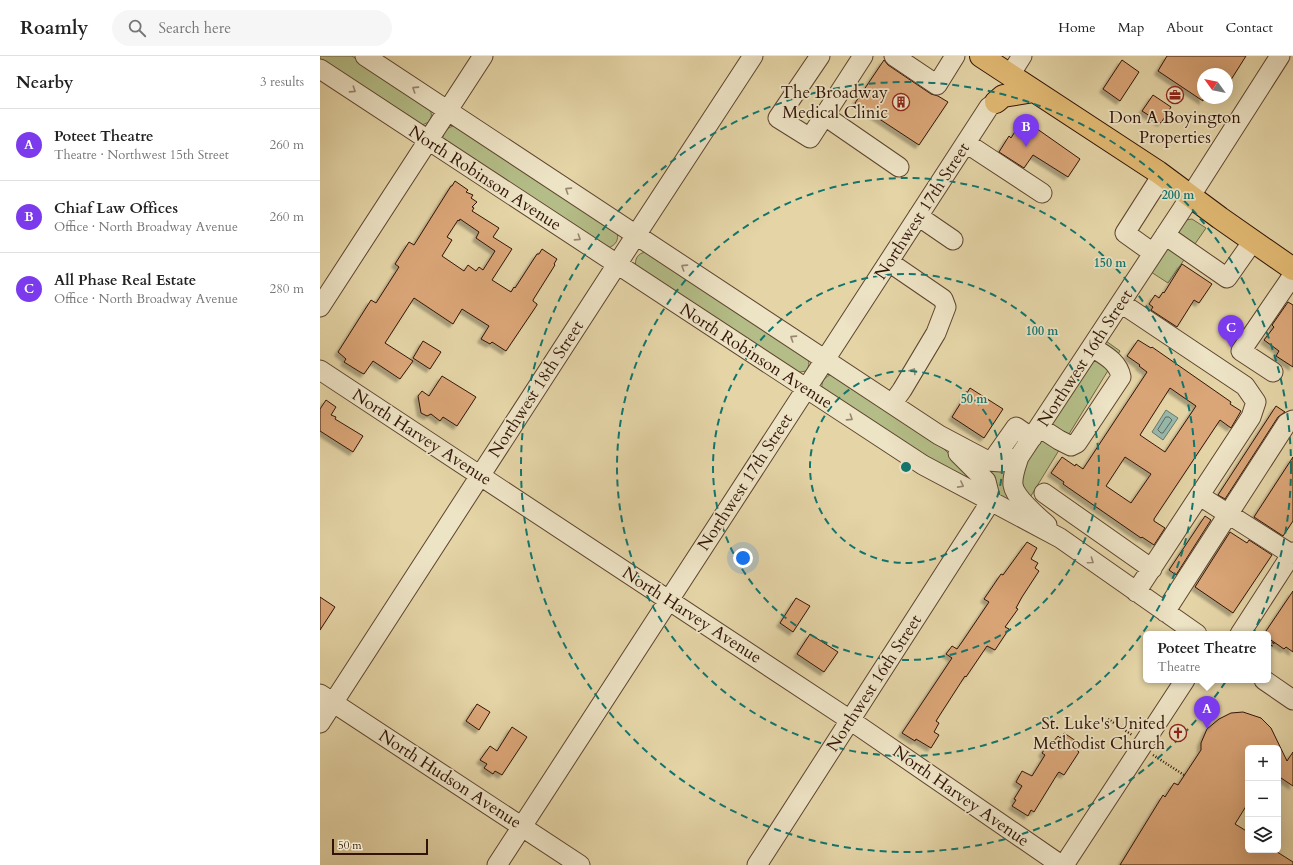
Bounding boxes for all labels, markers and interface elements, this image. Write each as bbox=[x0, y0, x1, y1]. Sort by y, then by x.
search box bbox=[112, 10, 392, 46]
text: Roamly bbox=[20, 15, 88, 41]
icon: search bbox=[126, 17, 148, 39]
text: Search here bbox=[158, 18, 231, 38]
text: Home bbox=[1058, 18, 1096, 37]
text: Map bbox=[1118, 18, 1144, 37]
text: About bbox=[1166, 18, 1203, 37]
text: Contact bbox=[1225, 18, 1273, 37]
north arrow bbox=[1197, 68, 1233, 104]
text: Nearby bbox=[16, 71, 73, 94]
text: 3 results bbox=[260, 73, 304, 91]
place label: The Broadway Medical Clinic bbox=[781, 81, 888, 124]
office icon: Don A Boyington Properties bbox=[1165, 85, 1185, 105]
one-way arrow bbox=[348, 86, 355, 93]
one-way arrow bbox=[412, 86, 419, 94]
building icon: The Broadway Medical Clinic bbox=[891, 92, 911, 112]
place label: Don A Boyington Properties bbox=[1109, 106, 1241, 149]
pin: B bbox=[1013, 114, 1039, 147]
street label: North Robinson Avenue bbox=[404, 120, 566, 236]
text: Poteet Theatre bbox=[54, 126, 153, 146]
text: A bbox=[24, 136, 34, 154]
text: 260 m bbox=[270, 136, 304, 154]
street label: Northwest 17th Street bbox=[869, 137, 975, 284]
text: Theatre · Northwest 15th Street bbox=[54, 146, 229, 164]
one-way arrow bbox=[565, 187, 572, 195]
text: 200 m bbox=[1162, 187, 1195, 203]
text: Chiaf Law Offices bbox=[54, 198, 178, 218]
text: B bbox=[24, 208, 34, 226]
text: 260 m bbox=[270, 208, 304, 226]
text: Office · North Broadway Avenue bbox=[54, 218, 238, 236]
one-way arrow bbox=[573, 234, 580, 241]
text: 150 m bbox=[1094, 255, 1127, 271]
one-way arrow bbox=[681, 264, 688, 272]
text: All Phase Real Estate bbox=[54, 270, 196, 290]
text: C bbox=[24, 280, 34, 298]
text: 280 m bbox=[270, 280, 304, 298]
street label: Northwest 16th Street bbox=[1032, 284, 1138, 431]
text: Office · North Broadway Avenue bbox=[54, 290, 238, 308]
street label: North Robinson Avenue bbox=[675, 298, 837, 414]
street label: Northwest 18th Street bbox=[483, 315, 589, 462]
pin: C bbox=[1218, 315, 1244, 348]
text: 100 m bbox=[1026, 323, 1059, 339]
one-way arrow bbox=[790, 336, 797, 343]
one-way arrow bbox=[908, 368, 916, 375]
street label: North Harvey Avenue bbox=[348, 383, 496, 491]
text: 50 m bbox=[961, 391, 988, 407]
street label: Northwest 17th Street bbox=[692, 408, 798, 555]
one-way arrow bbox=[846, 413, 853, 421]
centre of rings bbox=[899, 460, 913, 474]
one-way arrow bbox=[957, 481, 964, 488]
your location bbox=[733, 548, 753, 568]
one-way arrow bbox=[1087, 556, 1094, 563]
street label: North Harvey Avenue bbox=[618, 561, 766, 669]
street label: Northwest 16th Street bbox=[821, 609, 927, 756]
popup bbox=[1143, 631, 1271, 683]
text: Poteet Theatre bbox=[1157, 638, 1257, 658]
text: Theatre bbox=[1157, 658, 1200, 676]
pin: A bbox=[1194, 696, 1220, 729]
place label: St. Luke's United Methodist Church bbox=[1033, 712, 1166, 755]
church icon: St. Luke's United Methodist Church bbox=[1168, 723, 1188, 743]
street label: North Hudson Avenue bbox=[374, 724, 526, 834]
street label: North Harvey Avenue bbox=[888, 740, 1034, 852]
map controls bbox=[1245, 745, 1281, 853]
button: + bbox=[1245, 745, 1281, 781]
button: − bbox=[1245, 781, 1281, 817]
button: layers bbox=[1245, 817, 1281, 853]
scale bar bbox=[332, 837, 428, 856]
text: 50 m bbox=[338, 838, 362, 853]

